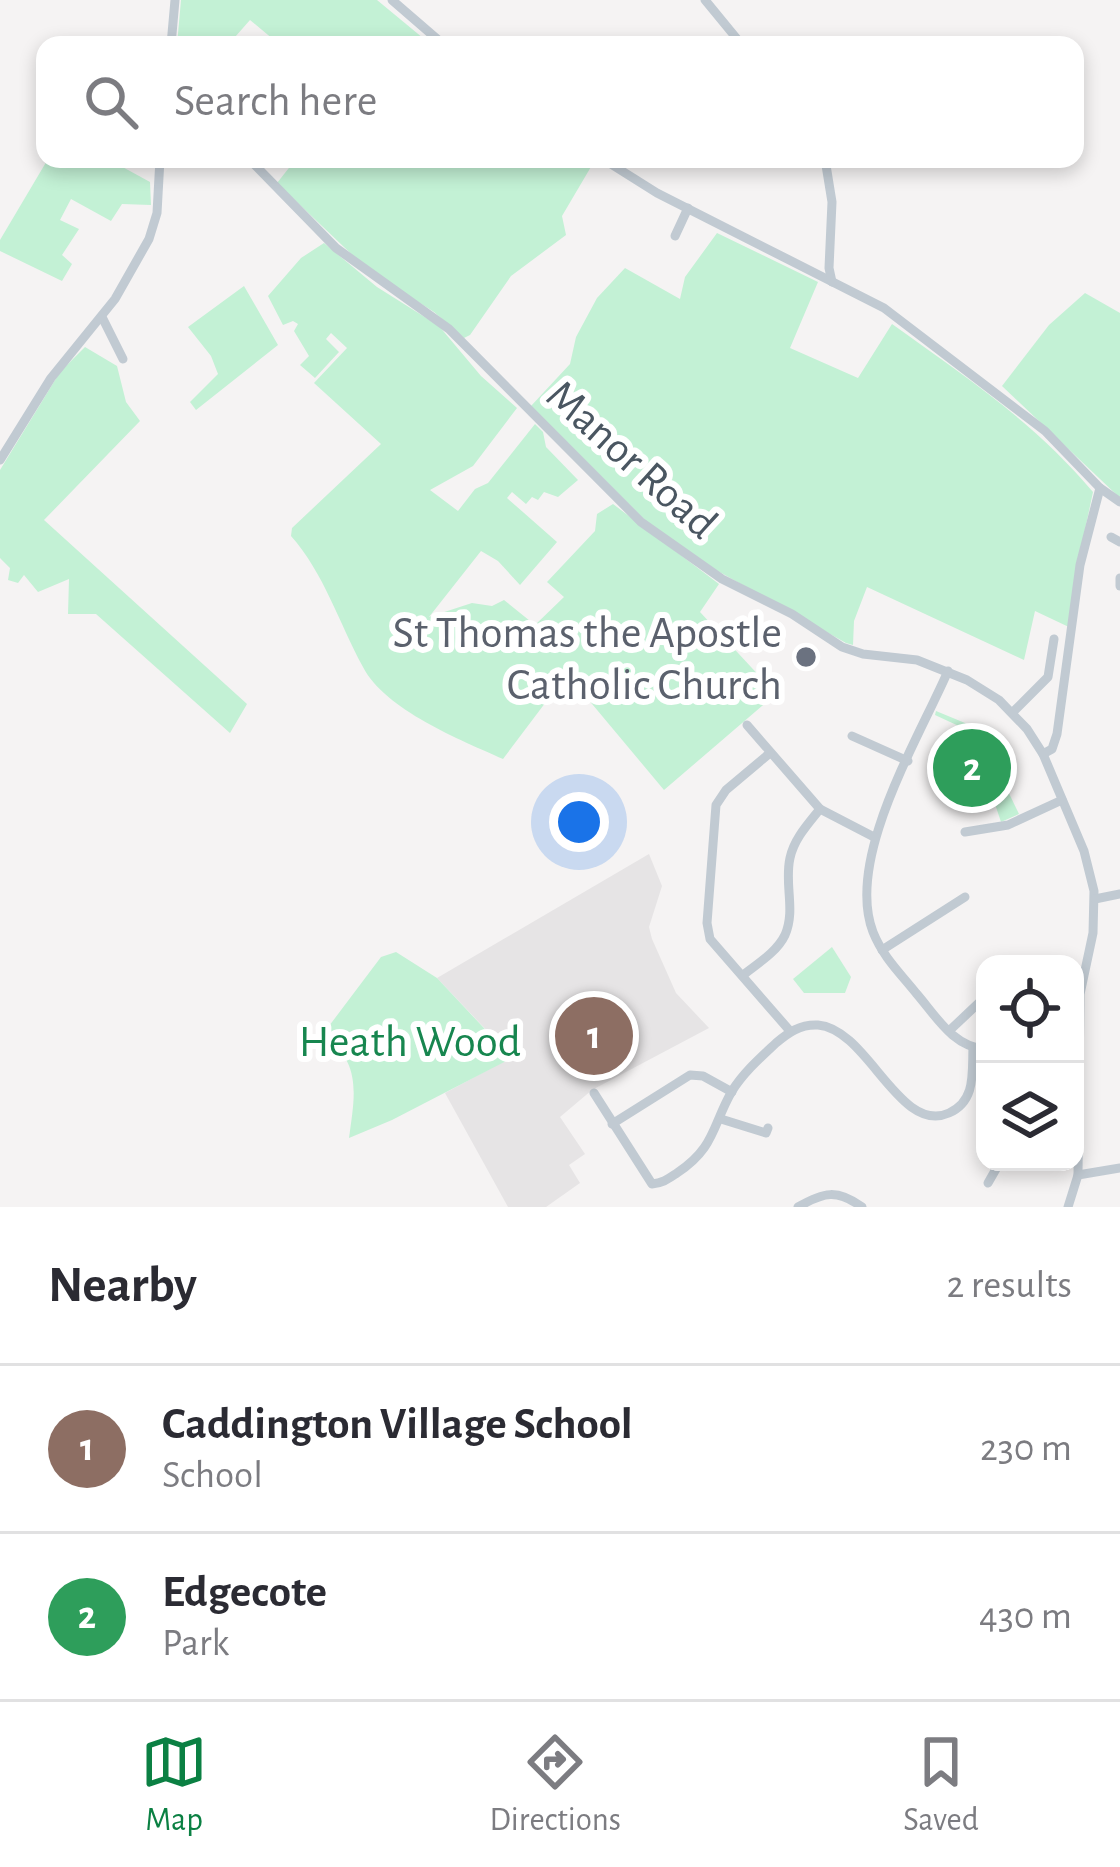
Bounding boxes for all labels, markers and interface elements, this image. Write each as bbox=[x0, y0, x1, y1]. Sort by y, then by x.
search box bbox=[36, 36, 1084, 168]
icon: search bbox=[78, 69, 144, 135]
text: Search here bbox=[174, 79, 377, 124]
street label: Manor Road bbox=[538, 372, 725, 547]
place label: St Thomas the Apostle Catholic Church bbox=[393, 611, 782, 708]
marker: St Thomas the Apostle Catholic Church bbox=[793, 644, 819, 670]
pin: 2 bbox=[933, 723, 1011, 813]
your location bbox=[549, 792, 609, 852]
map controls bbox=[976, 955, 1084, 1171]
button: locate bbox=[976, 955, 1084, 1063]
pin: 1 bbox=[555, 991, 633, 1081]
park label: Heath Wood bbox=[299, 1020, 521, 1065]
button: layers bbox=[976, 1063, 1084, 1171]
text: Nearby bbox=[48, 1260, 197, 1311]
text: 2 results bbox=[946, 1266, 1072, 1305]
text: Caddington Village School bbox=[162, 1402, 633, 1447]
text: 1 bbox=[80, 1429, 94, 1468]
text: 230 m bbox=[980, 1429, 1072, 1468]
text: School bbox=[162, 1456, 263, 1495]
text: Edgecote bbox=[162, 1570, 327, 1615]
text: 2 bbox=[78, 1597, 96, 1636]
text: 430 m bbox=[979, 1597, 1072, 1636]
text: Park bbox=[162, 1624, 229, 1663]
tab: Map bbox=[141, 1729, 207, 1841]
tab: Directions bbox=[489, 1729, 621, 1841]
tab: Saved bbox=[903, 1729, 979, 1841]

